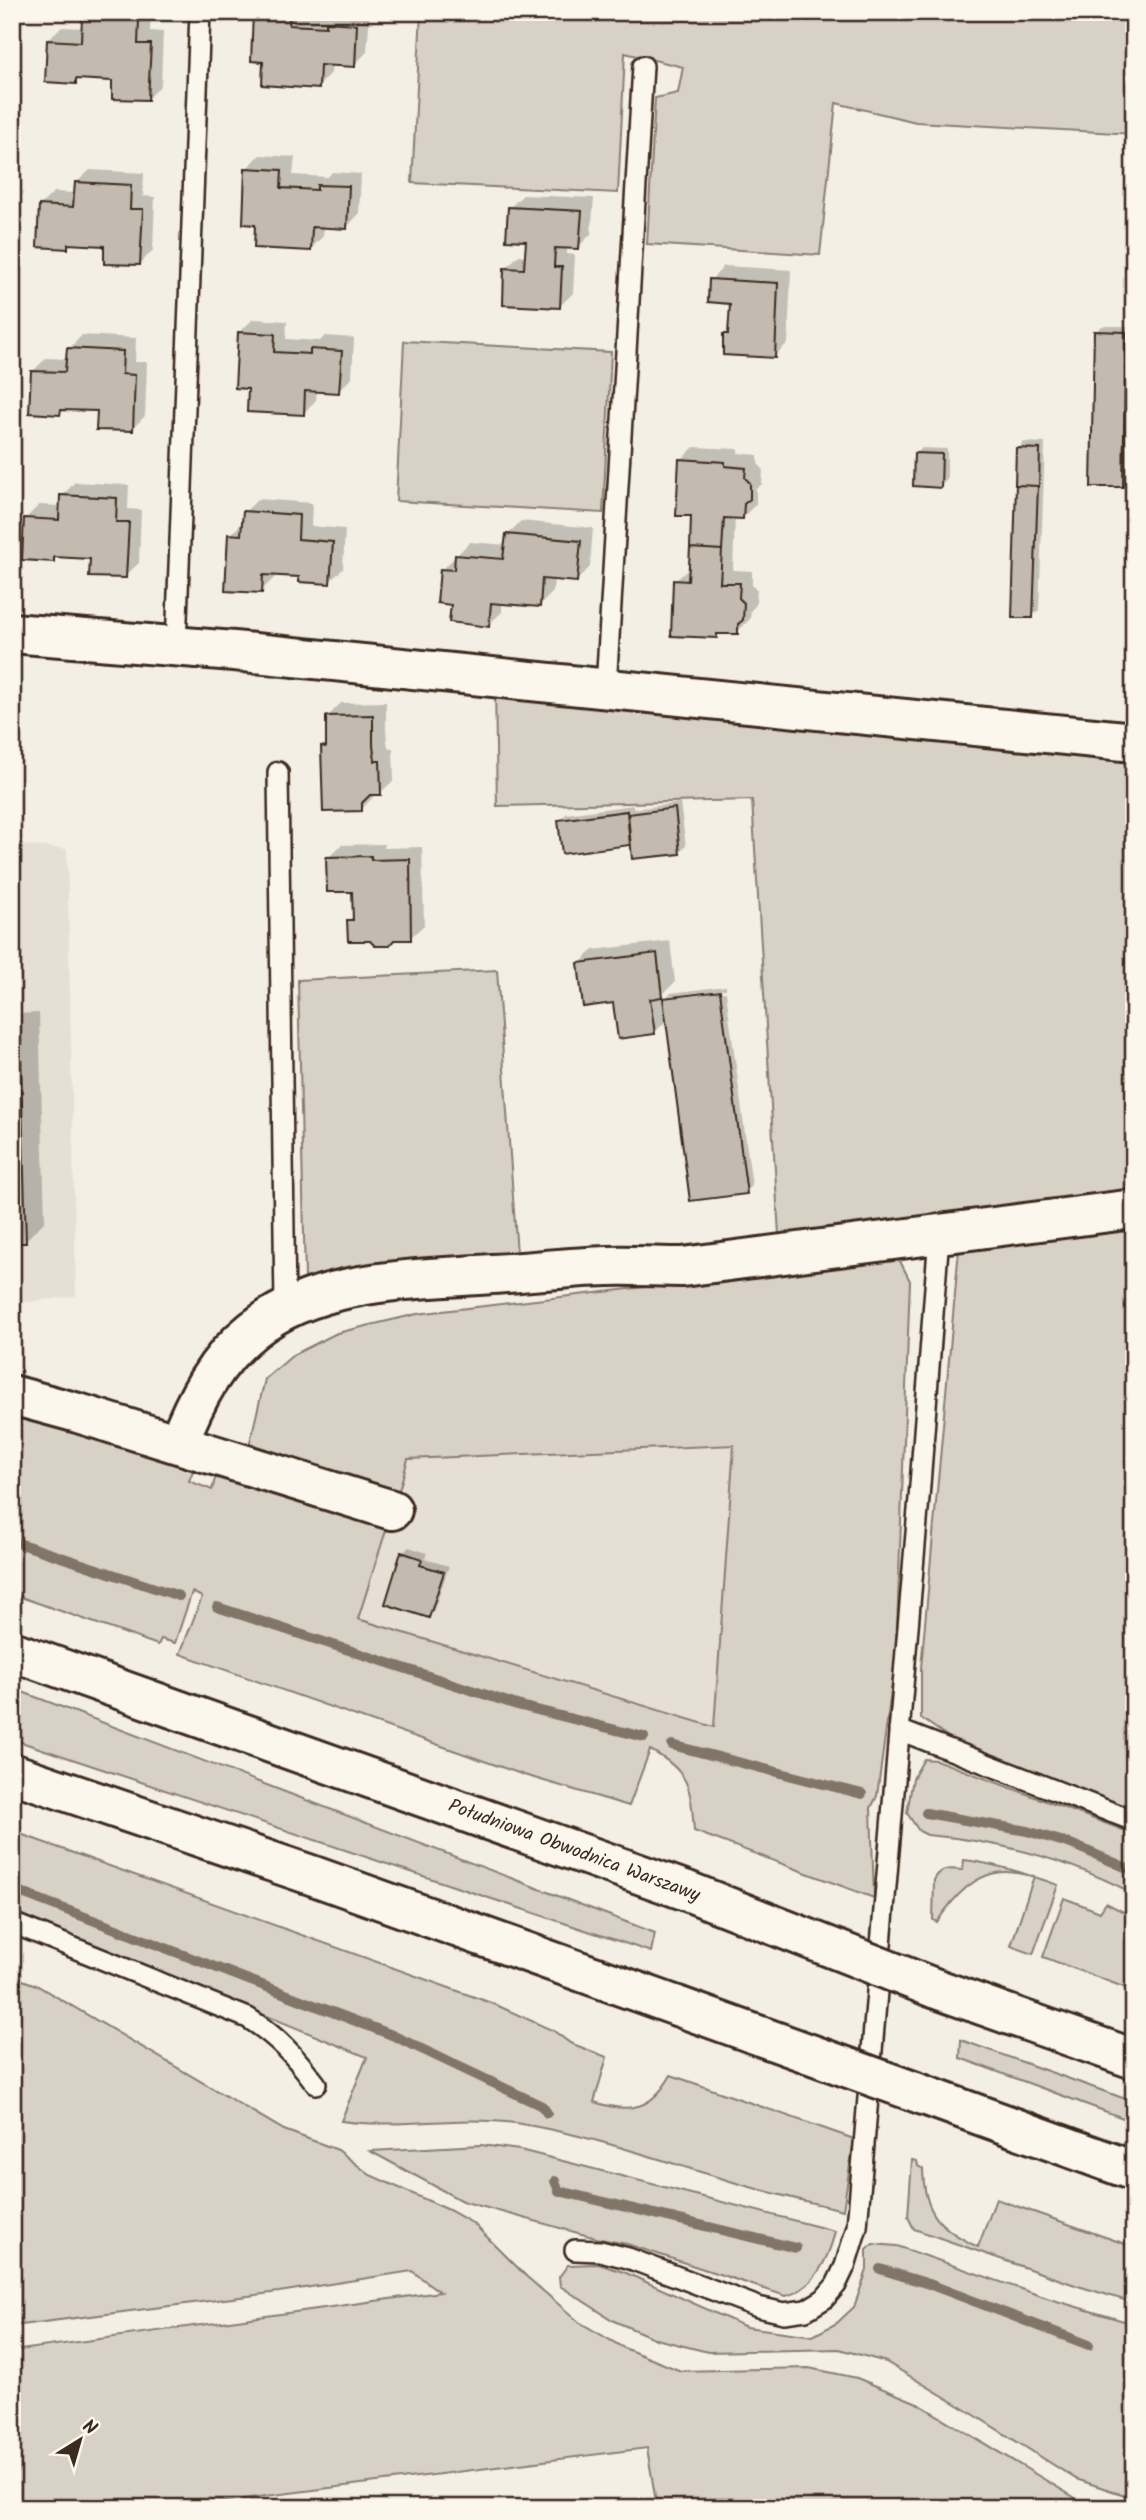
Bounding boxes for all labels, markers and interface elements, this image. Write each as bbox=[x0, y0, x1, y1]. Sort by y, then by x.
street label: Południowa Obwodnica Warszawy bbox=[444, 1791, 705, 1911]
north arrow bbox=[46, 2404, 116, 2474]
text: N bbox=[75, 2412, 103, 2444]

